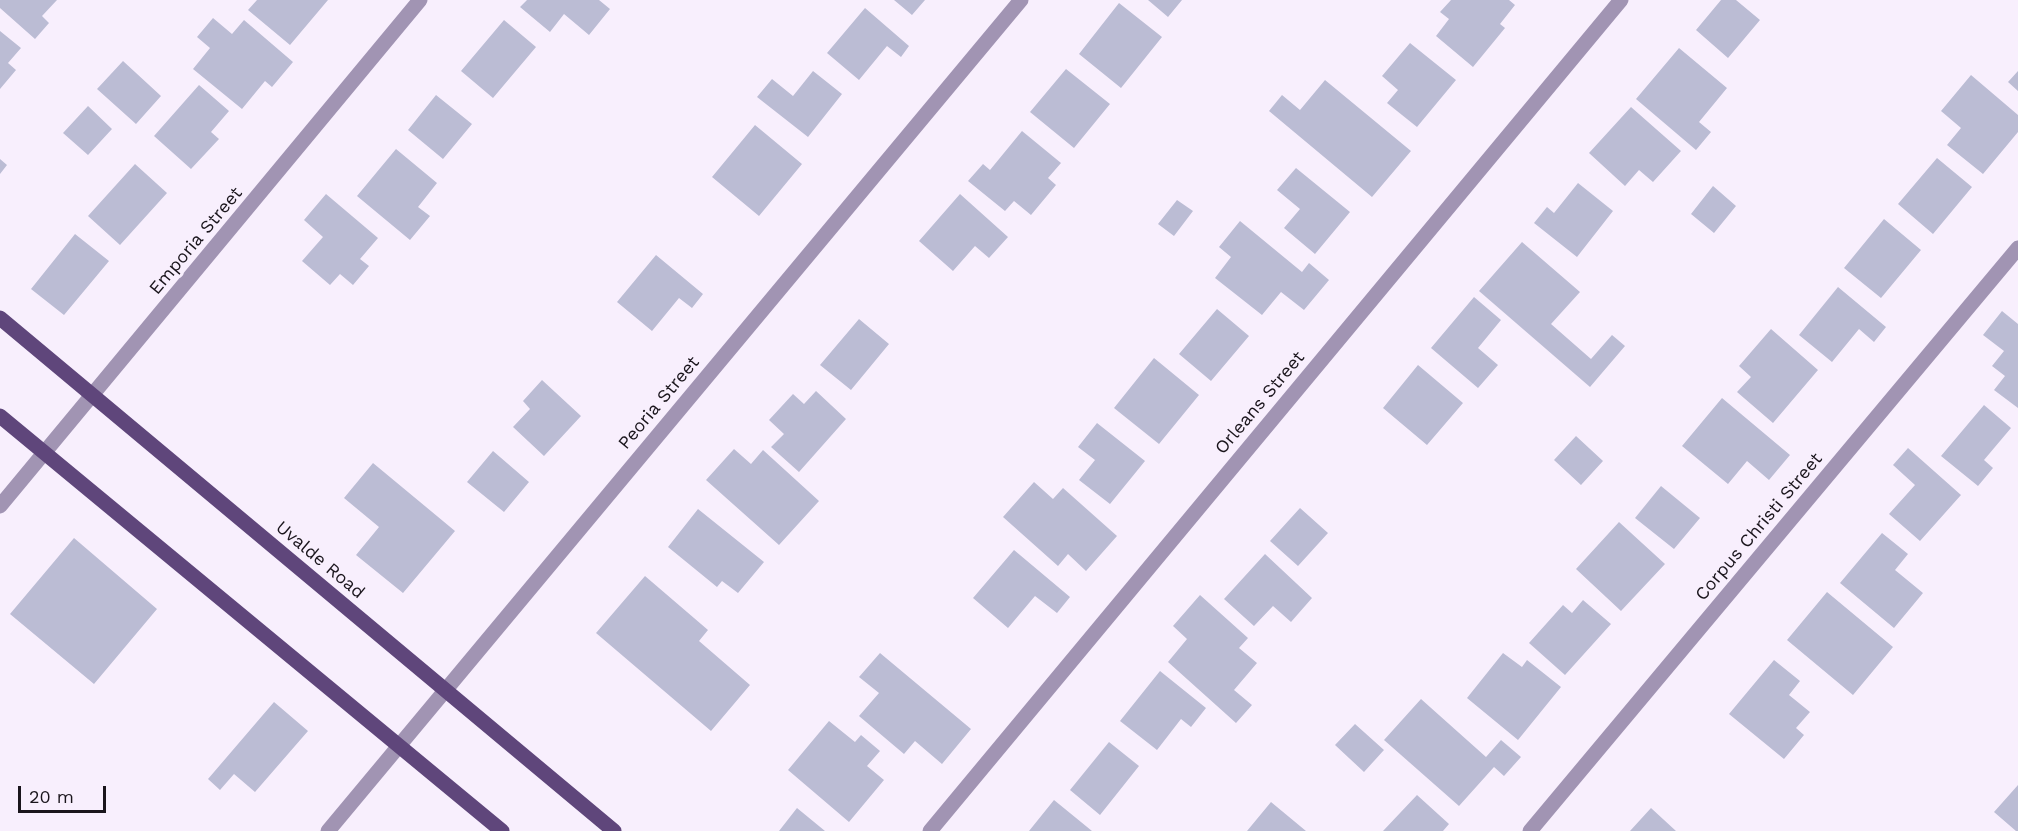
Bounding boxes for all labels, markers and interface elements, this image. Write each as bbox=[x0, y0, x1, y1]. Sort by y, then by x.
street label: Emporia Street bbox=[145, 183, 247, 299]
street label: Orleans Street bbox=[1211, 347, 1309, 459]
street label: Peoria Street bbox=[614, 352, 704, 454]
street label: Corpus Christi Street bbox=[1691, 449, 1827, 605]
street label: Uvalde Road bbox=[271, 517, 369, 603]
scale bar bbox=[21, 774, 110, 812]
text: 20 m bbox=[29, 786, 74, 807]

